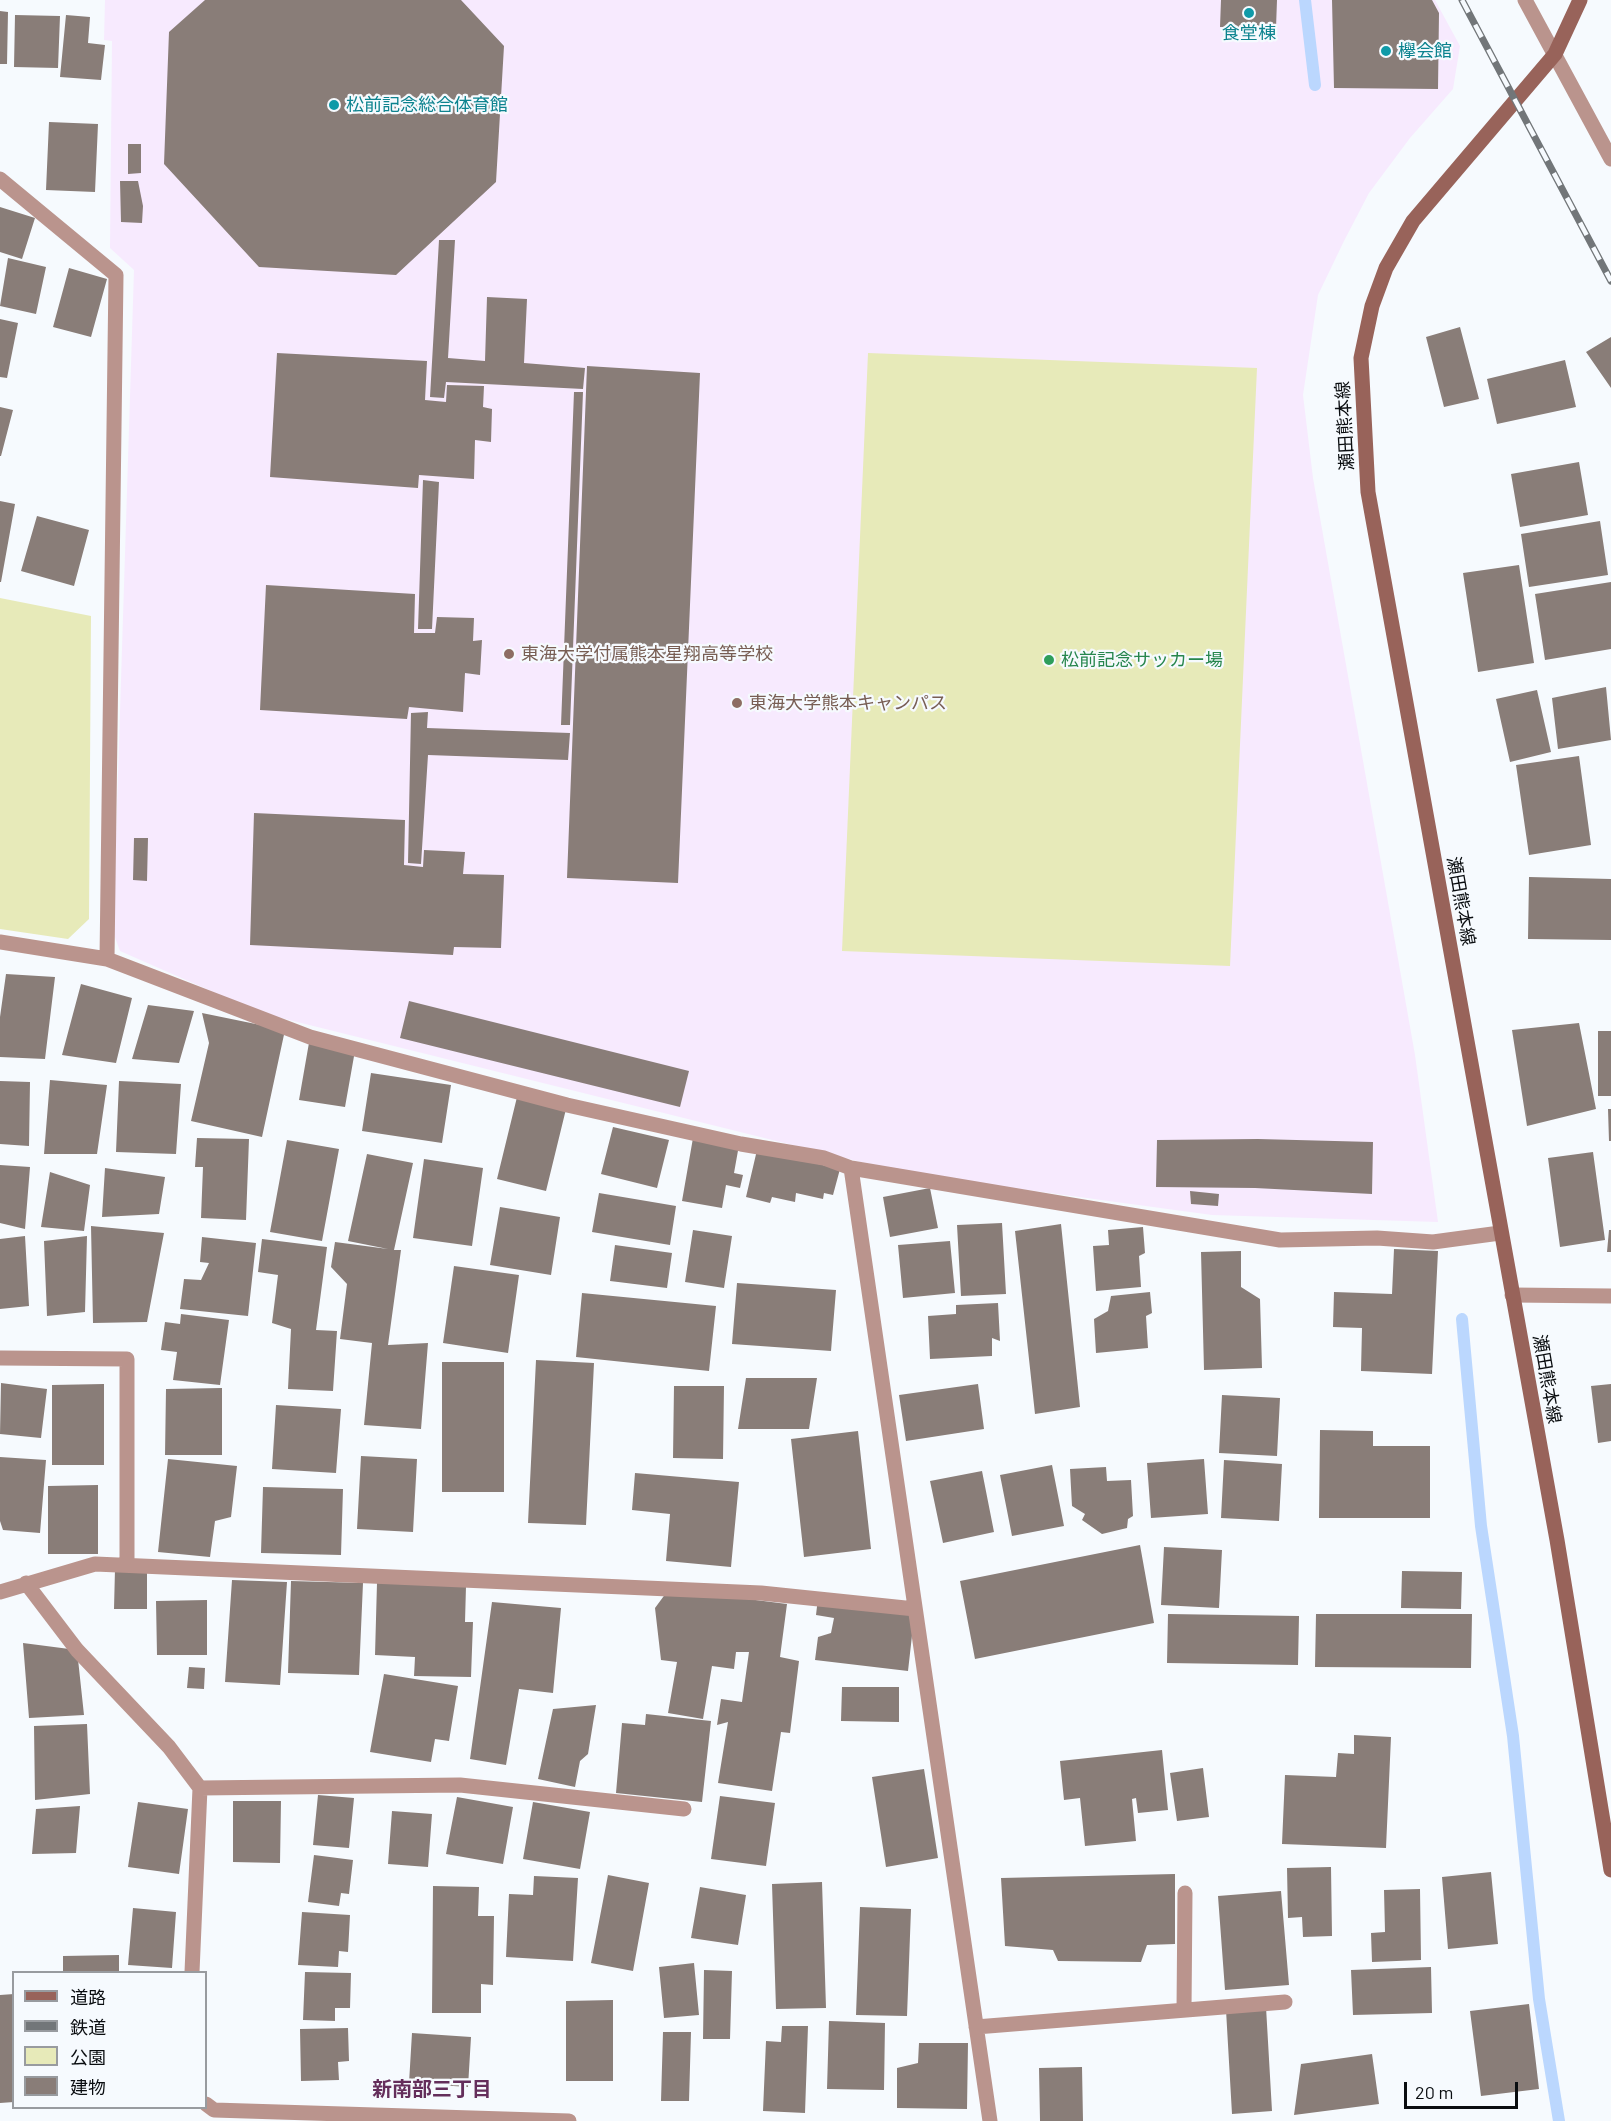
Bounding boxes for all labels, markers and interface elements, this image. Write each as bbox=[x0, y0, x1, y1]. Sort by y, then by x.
marker: 食堂棟 bbox=[1242, 6, 1256, 20]
place label: 食堂棟 bbox=[1222, 22, 1276, 44]
place label: 欅会館 bbox=[1398, 40, 1452, 62]
marker: 欅会館 bbox=[1379, 44, 1393, 58]
place label: 松前記念総合体育館 bbox=[346, 94, 508, 116]
marker: 松前記念総合体育館 bbox=[327, 98, 341, 112]
street label: 瀬田熊本線 bbox=[1332, 380, 1358, 472]
place label: 東海大学付属熊本星翔高等学校 bbox=[521, 643, 773, 665]
marker: 東海大学付属熊本星翔高等学校 bbox=[502, 647, 516, 661]
place label: 松前記念サッカー場 bbox=[1061, 649, 1223, 671]
marker: 松前記念サッカー場 bbox=[1042, 653, 1056, 667]
place label: 東海大学熊本キャンパス bbox=[749, 692, 947, 714]
marker: 東海大学熊本キャンパス bbox=[730, 696, 744, 710]
street label: 瀬田熊本線 bbox=[1443, 855, 1479, 947]
street label: 瀬田熊本線 bbox=[1529, 1333, 1565, 1425]
legend bbox=[12, 1971, 207, 2109]
text: 道路 bbox=[70, 1986, 106, 2008]
text: 鉄道 bbox=[70, 2016, 106, 2038]
text: 公園 bbox=[70, 2046, 106, 2068]
scale bar bbox=[1407, 2070, 1521, 2108]
text: 建物 bbox=[70, 2076, 106, 2098]
district label: 新南部三丁目 bbox=[372, 2077, 492, 2101]
text: 20 m bbox=[1415, 2081, 1453, 2103]

